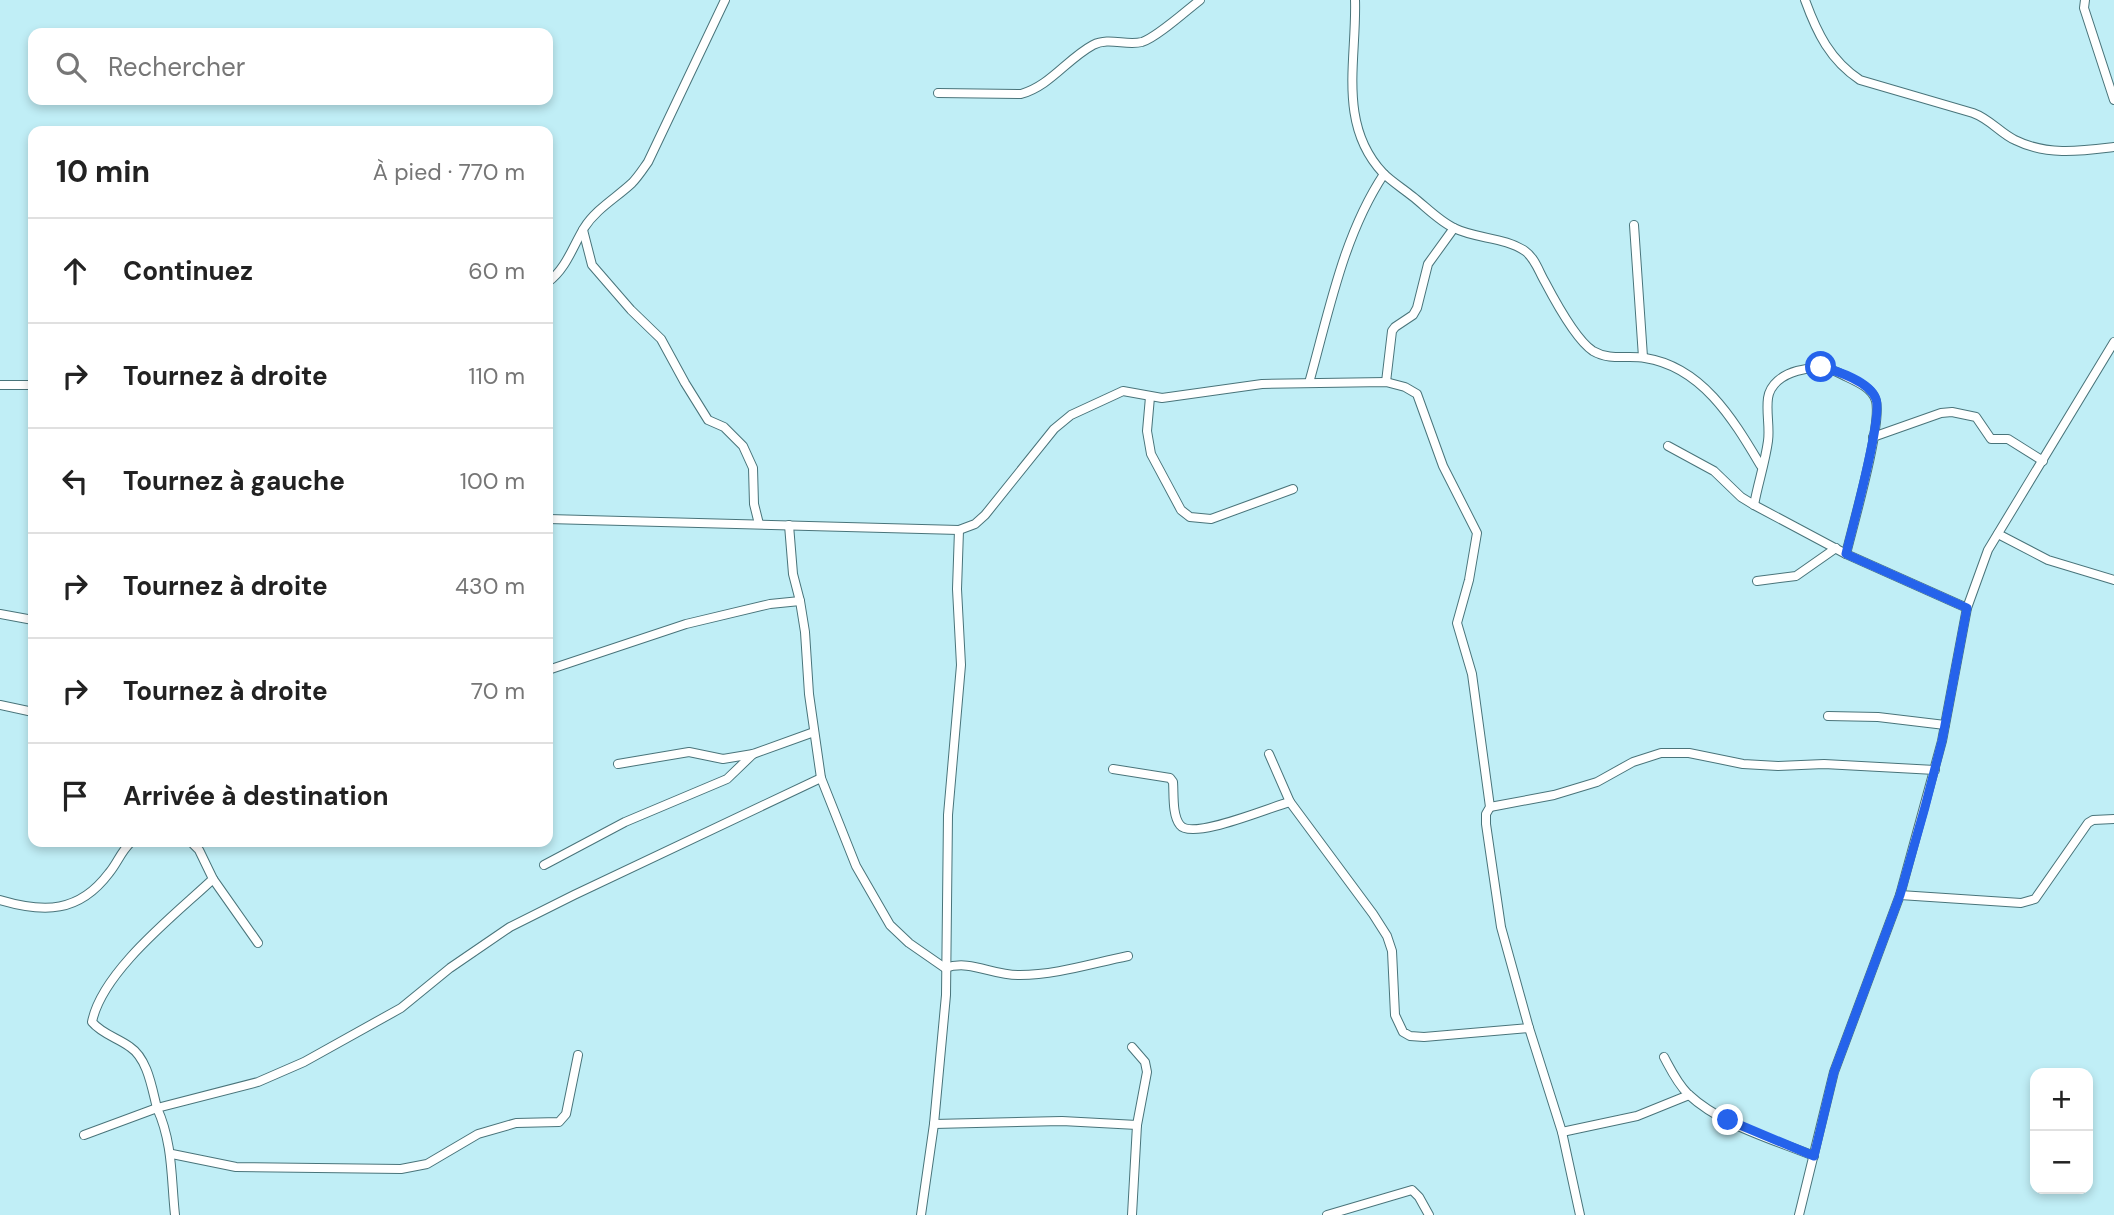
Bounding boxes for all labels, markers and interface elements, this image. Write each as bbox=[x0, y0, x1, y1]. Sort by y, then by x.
search box bbox=[28, 28, 553, 105]
icon: search bbox=[52, 48, 90, 86]
text: Rechercher bbox=[108, 50, 245, 84]
text: 10 min bbox=[56, 152, 150, 191]
text: À pied · 770 m bbox=[373, 157, 525, 187]
icon: ahead bbox=[56, 252, 94, 290]
text: Continuez bbox=[123, 254, 253, 288]
text: 60 m bbox=[468, 256, 525, 286]
route start bbox=[1805, 351, 1836, 382]
icon: right bbox=[56, 357, 94, 395]
text: Tournez à droite bbox=[123, 359, 328, 393]
text: 110 m bbox=[468, 361, 525, 391]
icon: left bbox=[56, 462, 94, 500]
text: Tournez à gauche bbox=[123, 464, 345, 498]
text: 100 m bbox=[460, 466, 525, 496]
icon: right bbox=[56, 567, 94, 605]
text: Tournez à droite bbox=[123, 569, 328, 603]
text: 430 m bbox=[455, 571, 525, 601]
icon: right bbox=[56, 672, 94, 710]
text: Tournez à droite bbox=[123, 674, 328, 708]
text: 70 m bbox=[471, 676, 525, 706]
icon: arrive bbox=[56, 777, 94, 815]
text: Arrivée à destination bbox=[123, 779, 389, 813]
map controls bbox=[2030, 1068, 2093, 1194]
button: + bbox=[2030, 1068, 2093, 1131]
route end bbox=[1712, 1104, 1743, 1135]
button: − bbox=[2030, 1131, 2093, 1194]

